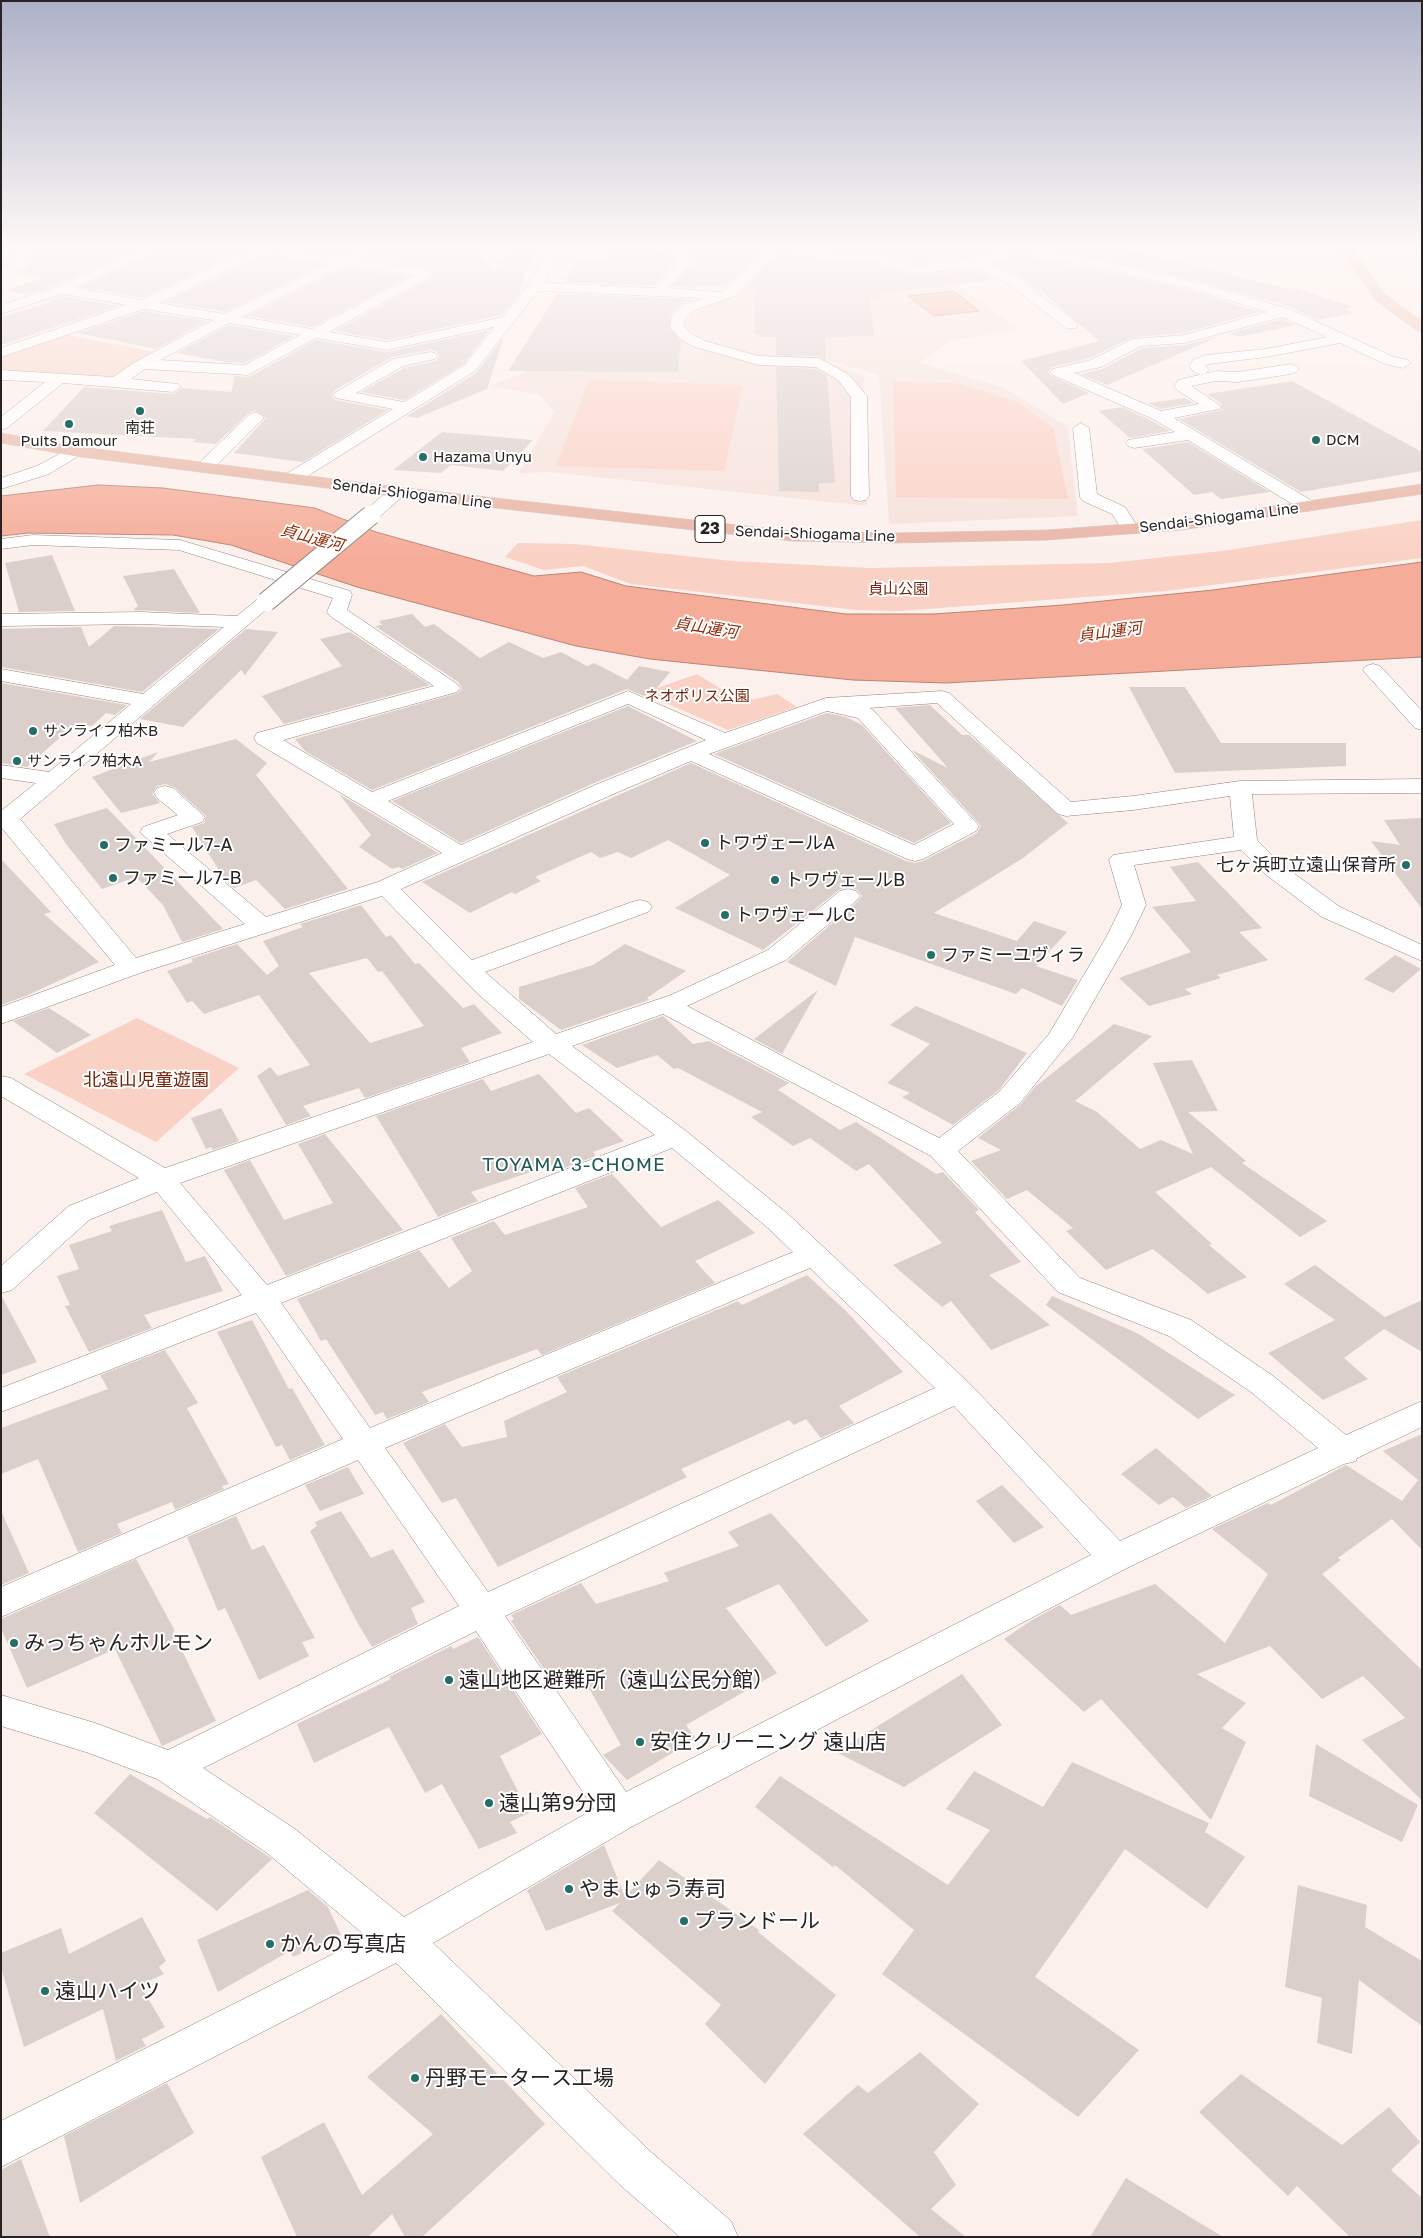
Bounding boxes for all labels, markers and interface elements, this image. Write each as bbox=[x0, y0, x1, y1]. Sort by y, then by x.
marker: 南荘 bbox=[134, 405, 146, 417]
marker: Puits Damour bbox=[63, 418, 75, 430]
place label: 南荘 bbox=[125, 419, 155, 437]
place label: DCM bbox=[1326, 431, 1360, 449]
place label: Puits Damour bbox=[21, 432, 117, 450]
marker: DCM bbox=[1310, 434, 1322, 446]
place label: Hazama Unyu bbox=[433, 448, 532, 466]
marker: Hazama Unyu bbox=[417, 451, 429, 463]
street label: Sendai-Shiogama Line bbox=[331, 475, 493, 513]
street label: Sendai-Shiogama Line bbox=[1138, 499, 1300, 537]
road number: 23 bbox=[695, 516, 725, 542]
water label: 貞山運河 bbox=[279, 520, 345, 556]
street label: Sendai-Shiogama Line bbox=[734, 522, 896, 546]
park label: 貞山公園 bbox=[868, 580, 928, 598]
water label: 貞山運河 bbox=[673, 614, 739, 642]
water label: 貞山運河 bbox=[1077, 619, 1143, 645]
park label: ネオポリス公園 bbox=[645, 687, 749, 705]
place label: サンライフ柏木B bbox=[43, 722, 158, 740]
marker: サンライフ柏木B bbox=[27, 725, 39, 737]
place label: サンライフ柏木A bbox=[27, 752, 142, 770]
marker: サンライフ柏木A bbox=[11, 755, 23, 767]
place label: トワヴェールA bbox=[715, 832, 835, 854]
place label: ファミール7-A bbox=[114, 834, 232, 856]
marker: トワヴェールA bbox=[699, 837, 711, 849]
marker: ファミール7-A bbox=[98, 839, 110, 851]
place label: 七ヶ浜町立遠山保育所 bbox=[1216, 854, 1396, 876]
marker: 七ヶ浜町立遠山保育所 bbox=[1400, 859, 1412, 871]
place label: ファミール7-B bbox=[123, 867, 241, 889]
place label: トワヴェールB bbox=[785, 869, 905, 891]
marker: ファミール7-B bbox=[107, 872, 119, 884]
marker: トワヴェールB bbox=[769, 874, 781, 886]
place label: トワヴェールC bbox=[735, 904, 855, 926]
marker: トワヴェールC bbox=[719, 909, 731, 921]
place label: ファミーユヴィラ bbox=[941, 944, 1085, 966]
marker: ファミーユヴィラ bbox=[925, 949, 937, 961]
park label: 北遠山児童遊園 bbox=[83, 1069, 209, 1091]
district label: TOYAMA 3-CHOME bbox=[481, 1154, 667, 1176]
place label: みっちゃんホルモン bbox=[24, 1630, 213, 1656]
marker: みっちゃんホルモン bbox=[8, 1637, 20, 1649]
place label: 遠山地区避難所（遠山公民分館） bbox=[459, 1667, 774, 1693]
marker: 遠山地区避難所（遠山公民分館） bbox=[443, 1674, 455, 1686]
place label: 安住クリーニング 遠山店 bbox=[650, 1729, 886, 1755]
marker: 安住クリーニング 遠山店 bbox=[634, 1736, 646, 1748]
place label: 遠山第9分団 bbox=[499, 1790, 617, 1816]
marker: 遠山第9分団 bbox=[483, 1797, 495, 1809]
place label: やまじゅう寿司 bbox=[579, 1876, 726, 1902]
marker: やまじゅう寿司 bbox=[563, 1883, 575, 1895]
place label: プランドール bbox=[694, 1908, 820, 1934]
marker: プランドール bbox=[678, 1915, 690, 1927]
place label: かんの写真店 bbox=[280, 1931, 406, 1957]
marker: かんの写真店 bbox=[264, 1938, 276, 1950]
place label: 遠山ハイツ bbox=[55, 1978, 160, 2004]
marker: 遠山ハイツ bbox=[39, 1985, 51, 1997]
place label: 丹野モータース工場 bbox=[425, 2065, 614, 2091]
marker: 丹野モータース工場 bbox=[409, 2072, 421, 2084]

